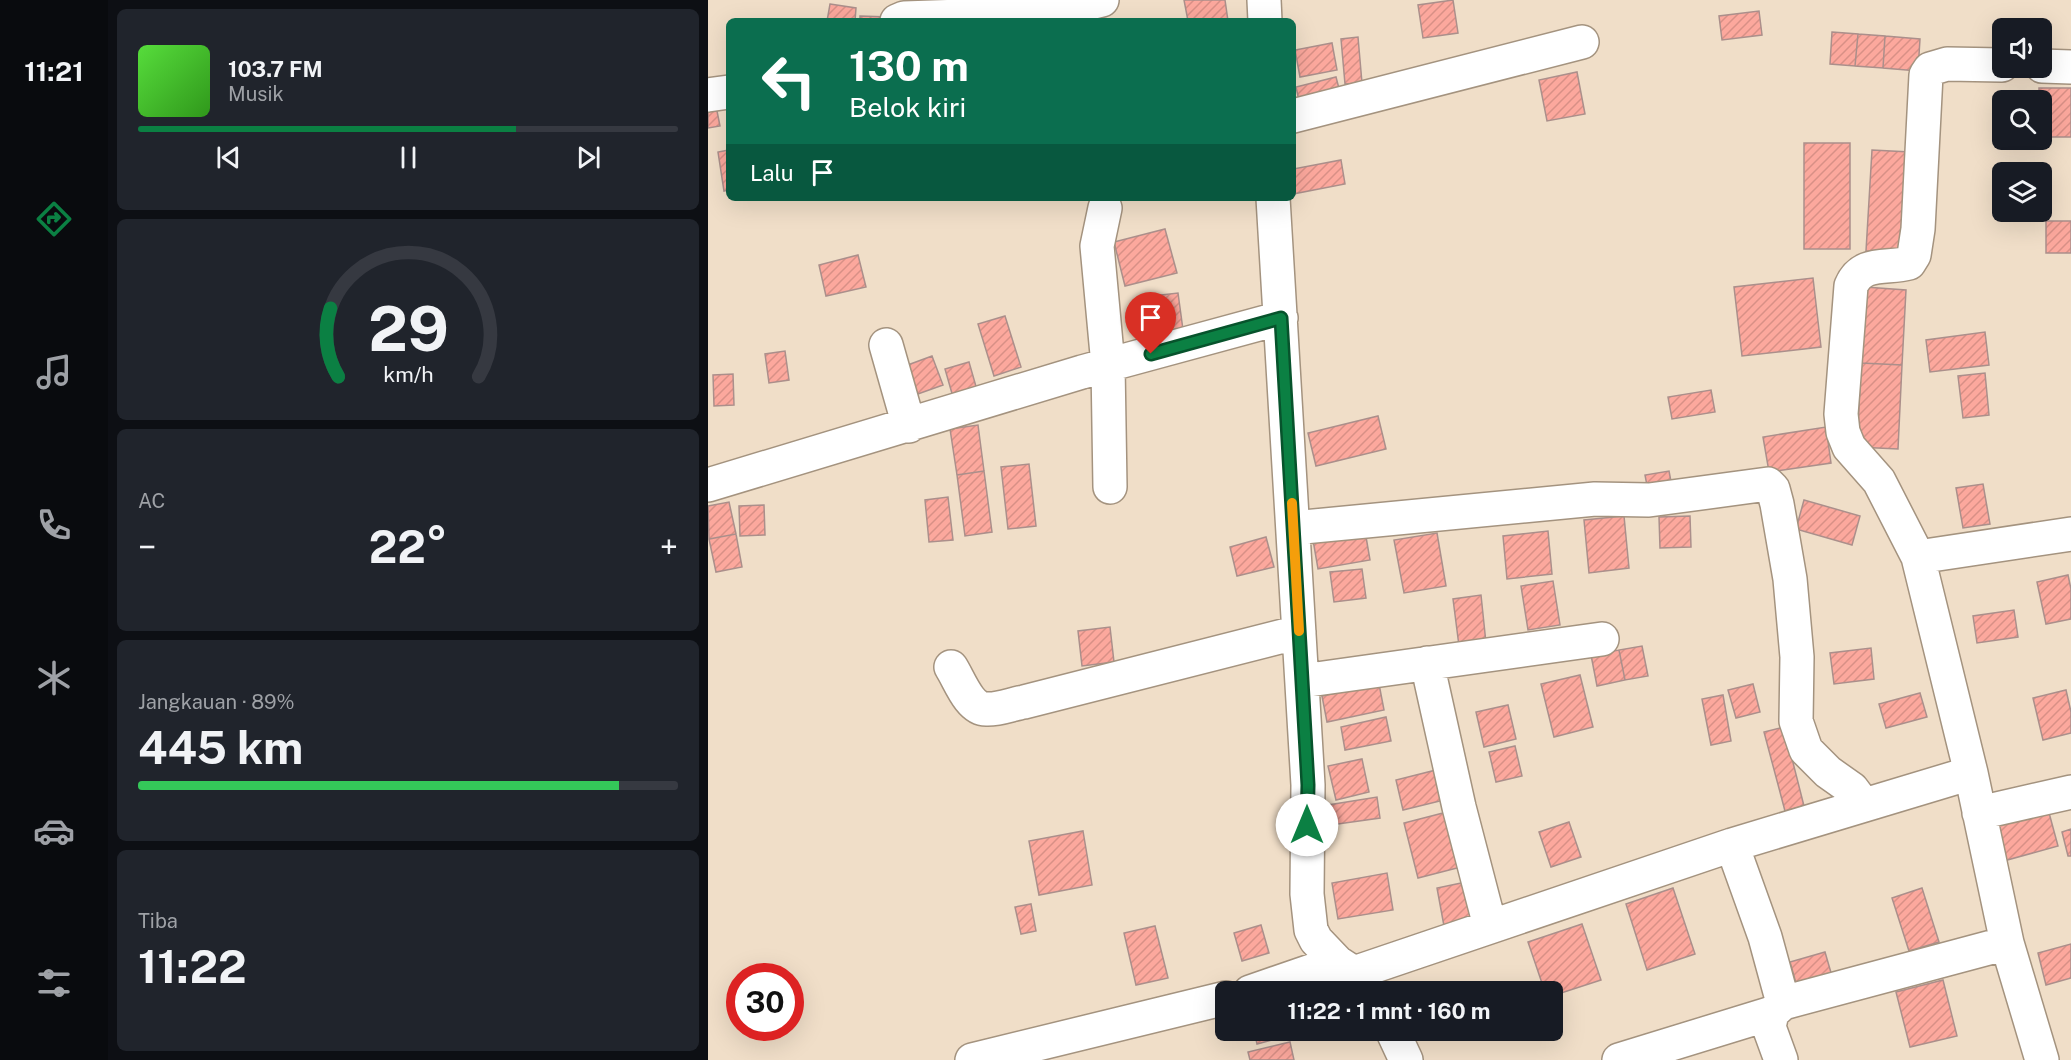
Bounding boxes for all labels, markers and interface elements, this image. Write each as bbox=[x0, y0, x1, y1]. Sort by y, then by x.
map controls bbox=[1992, 18, 2052, 222]
button: sound bbox=[1992, 18, 2052, 78]
text: 130 m bbox=[849, 41, 969, 90]
icon: left bbox=[750, 42, 828, 120]
text: 11:21 bbox=[24, 55, 84, 87]
text: 103.7 FM bbox=[228, 56, 323, 82]
text: Musik bbox=[228, 82, 284, 106]
button: search bbox=[1992, 90, 2052, 150]
text: Belok kiri bbox=[849, 91, 966, 123]
icon: previous bbox=[212, 141, 245, 174]
icon: pause bbox=[392, 141, 425, 174]
icon: next bbox=[572, 141, 605, 174]
icon: arrive bbox=[806, 156, 839, 189]
text: Lalu bbox=[750, 160, 794, 186]
button: layers bbox=[1992, 162, 2052, 222]
icon: directions bbox=[33, 198, 75, 240]
text: 29 bbox=[368, 292, 448, 365]
pin bbox=[1125, 292, 1176, 354]
icon: arrive bbox=[1134, 301, 1167, 334]
icon: music bbox=[33, 351, 75, 393]
text: km/h bbox=[383, 362, 433, 387]
text: AC bbox=[138, 489, 165, 513]
icon: phone bbox=[33, 504, 75, 546]
text: 22° bbox=[369, 520, 447, 573]
text: − bbox=[138, 528, 156, 566]
text: + bbox=[660, 528, 678, 566]
icon: climate bbox=[33, 657, 75, 699]
text: Jangkauan · 89% bbox=[138, 690, 295, 714]
text: 445 km bbox=[138, 721, 303, 774]
position arrow bbox=[1275, 793, 1339, 857]
icon: car bbox=[33, 810, 75, 852]
text: Tiba bbox=[138, 909, 178, 933]
text: 11:22 bbox=[138, 940, 247, 993]
icon: filters bbox=[33, 962, 75, 1004]
speed limit sign: 30 bbox=[726, 963, 804, 1041]
text: 11:22 · 1 mnt · 160 m bbox=[1288, 998, 1490, 1024]

